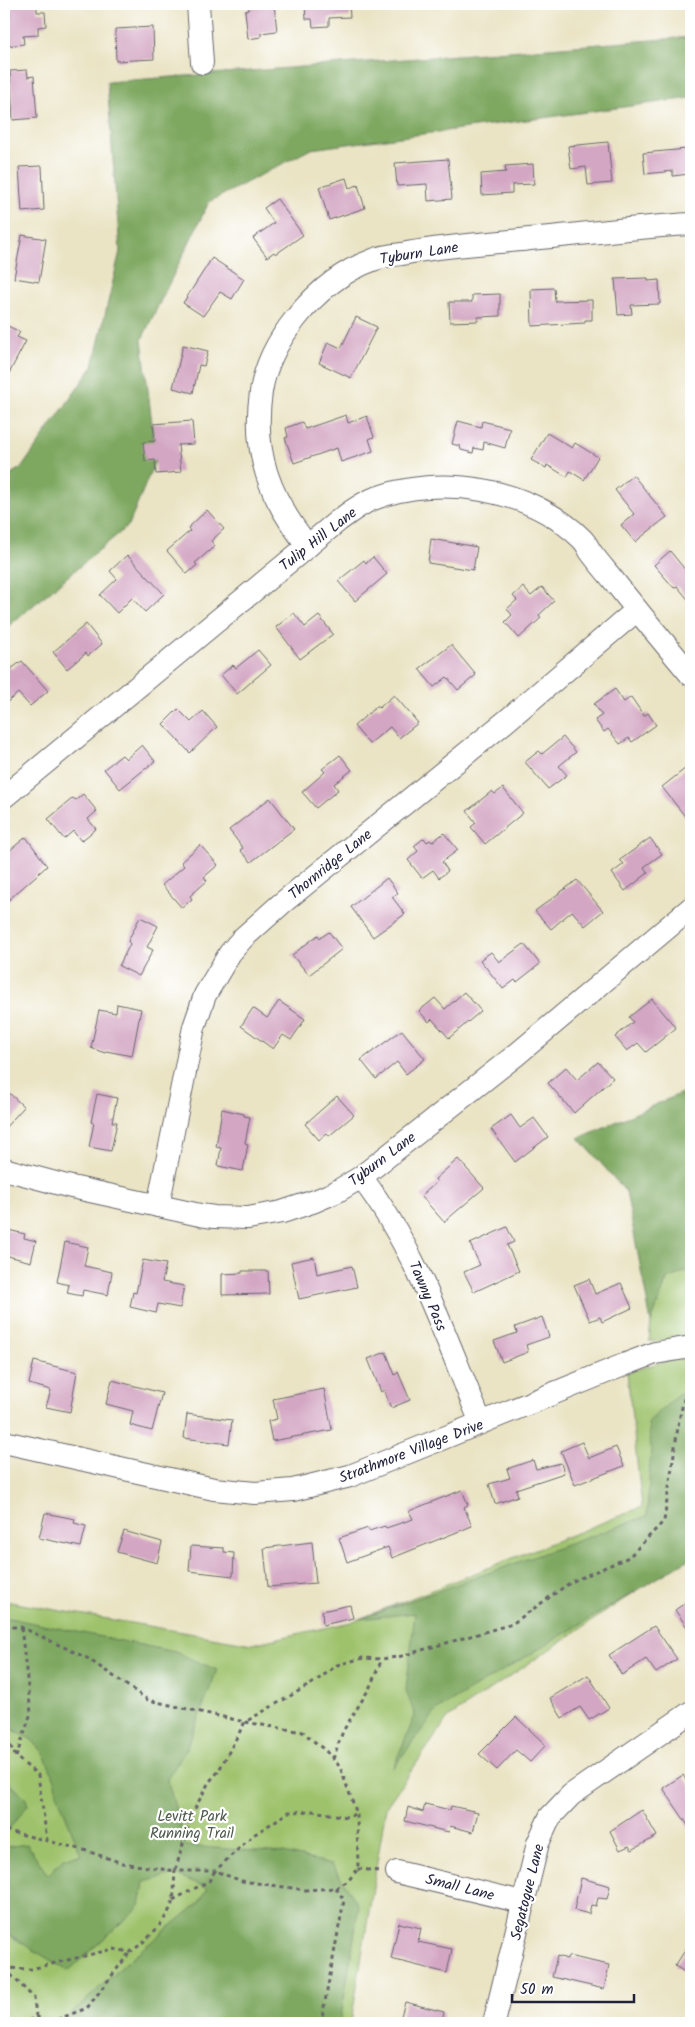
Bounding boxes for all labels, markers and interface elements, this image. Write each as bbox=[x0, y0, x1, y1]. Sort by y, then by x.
street label: Tyburn Lane bbox=[378, 236, 460, 272]
street label: Tulip Hill Lane bbox=[275, 502, 363, 578]
street label: Thornridge Lane bbox=[284, 823, 378, 906]
street label: Tyburn Lane bbox=[344, 1126, 422, 1193]
street label: Tawny Pass bbox=[402, 1258, 453, 1336]
street label: Strathmore Village Drive bbox=[336, 1413, 487, 1491]
park label: Levitt Park Running Trail bbox=[150, 1805, 234, 1846]
street label: Segatogue Lane bbox=[504, 1841, 552, 1943]
street label: Small Lane bbox=[423, 1868, 497, 1908]
scale bar bbox=[512, 1972, 635, 2004]
text: 50 m bbox=[520, 1978, 554, 2002]

